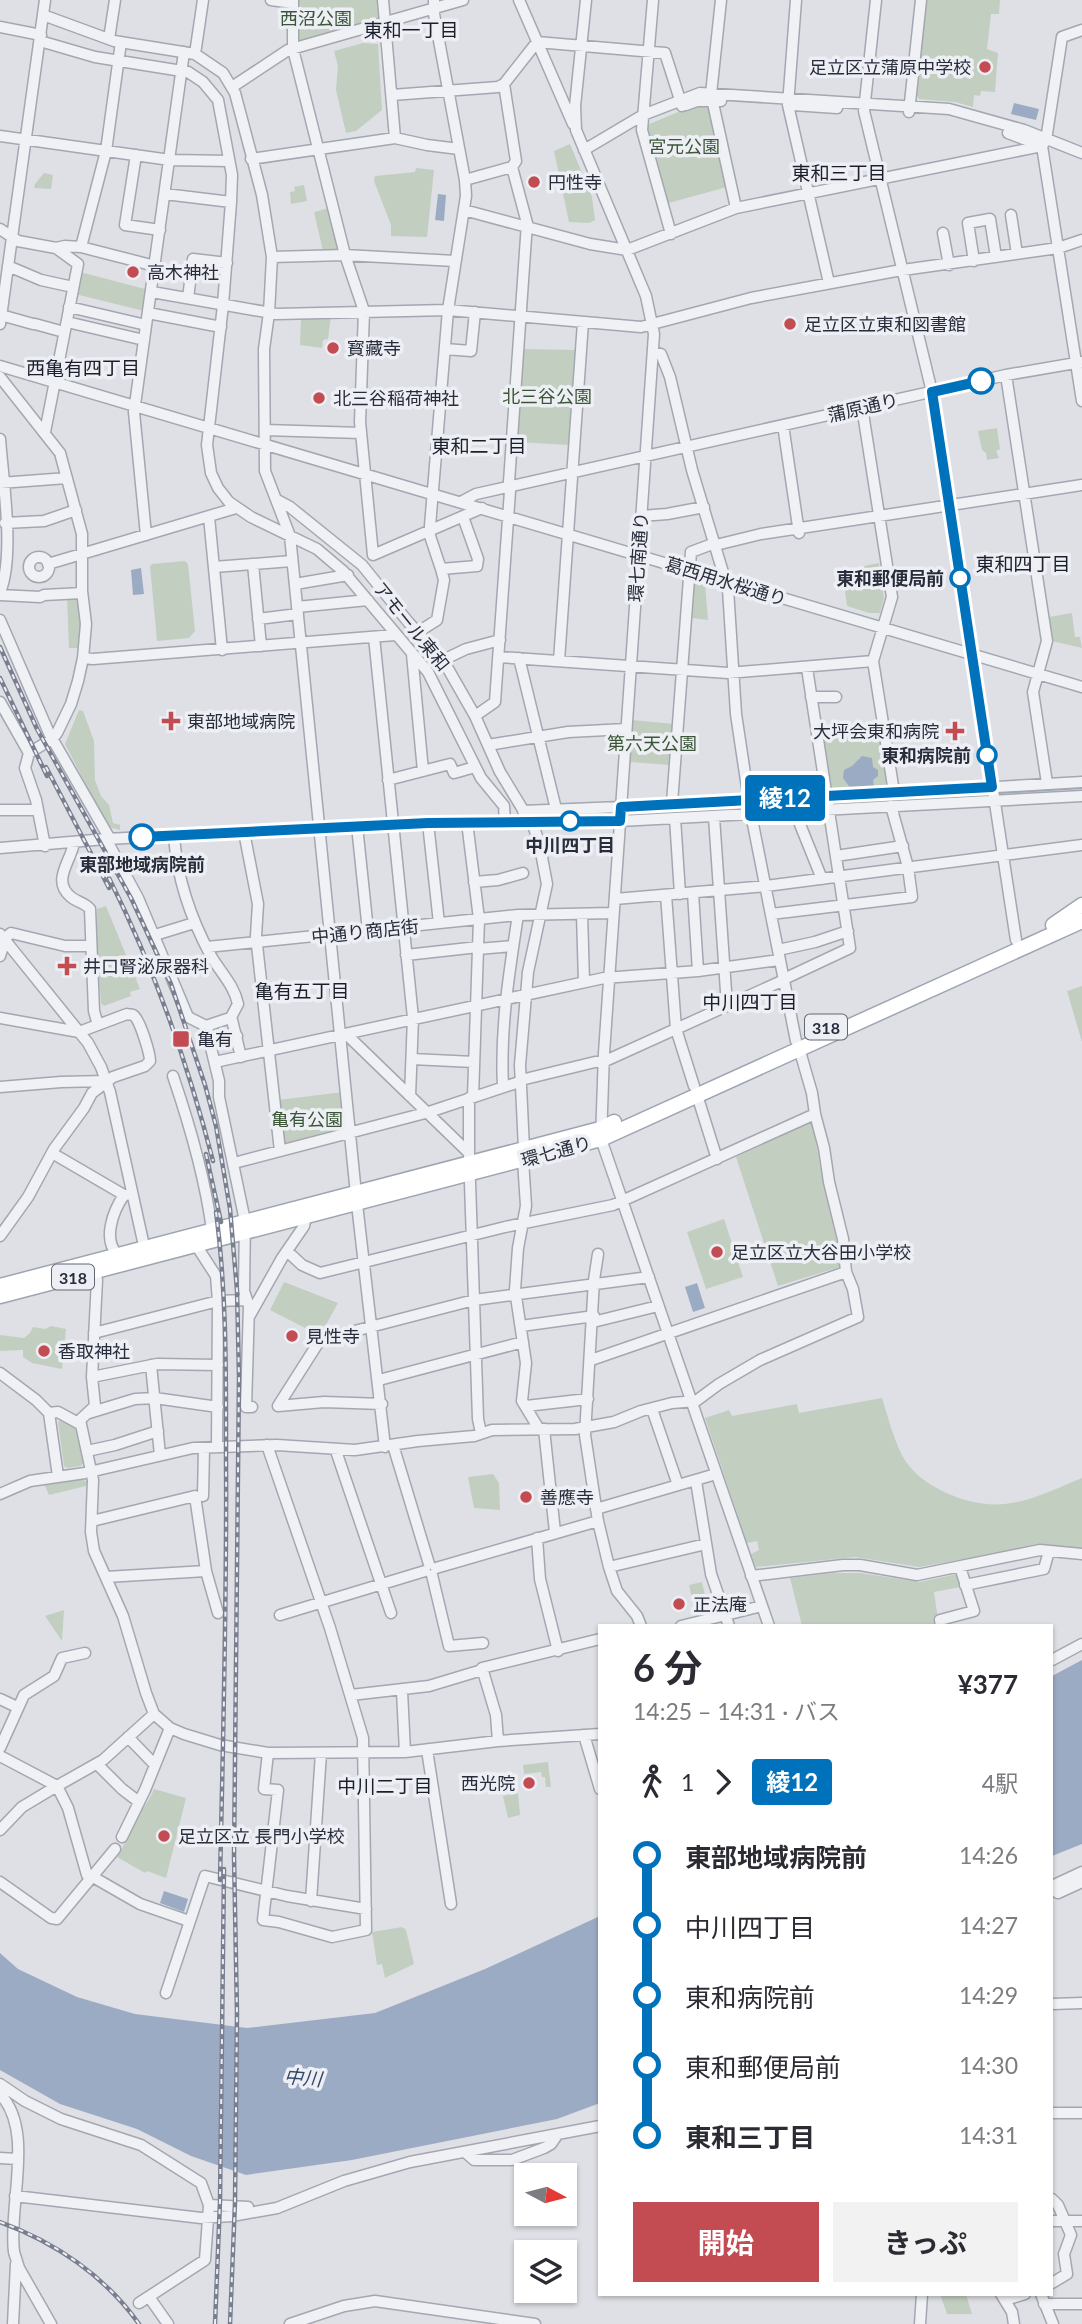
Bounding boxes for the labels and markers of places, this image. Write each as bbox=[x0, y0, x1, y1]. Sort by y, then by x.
place label: 足立区立蒲原中学校 bbox=[809, 56, 971, 78]
marker: 足立区立蒲原中学校 bbox=[977, 59, 993, 75]
place label: 円性寺 bbox=[548, 171, 602, 193]
marker: 円性寺 bbox=[526, 174, 542, 190]
place label: 高木神社 bbox=[147, 261, 219, 283]
marker: 高木神社 bbox=[125, 264, 141, 280]
place label: 足立区立東和図書館 bbox=[804, 313, 966, 335]
marker: 足立区立東和図書館 bbox=[782, 316, 798, 332]
place label: 寳藏寺 bbox=[347, 337, 401, 359]
marker: 寳藏寺 bbox=[325, 340, 341, 356]
unlabelled marker bbox=[968, 368, 994, 394]
place label: 北三谷稲荷神社 bbox=[333, 387, 459, 409]
marker: 北三谷稲荷神社 bbox=[311, 390, 327, 406]
place label: 東和郵便局前 bbox=[836, 567, 944, 589]
marker: 東和郵便局前 bbox=[950, 568, 970, 588]
place label: 東部地域病院 bbox=[187, 710, 295, 732]
marker: 東部地域病院 bbox=[161, 711, 181, 731]
place label: 大坪会東和病院 bbox=[813, 720, 939, 742]
marker: 大坪会東和病院 bbox=[945, 721, 965, 741]
place label: 東和病院前 bbox=[881, 744, 971, 766]
marker: 東和病院前 bbox=[977, 745, 997, 765]
marker: 中川四丁目 bbox=[560, 811, 580, 831]
marker: 東部地域病院前 bbox=[129, 824, 155, 850]
place label: 中川四丁目 bbox=[525, 834, 615, 856]
place label: 東部地域病院前 bbox=[79, 853, 205, 875]
place label: 井口腎泌尿器科 bbox=[83, 955, 209, 977]
marker: 井口腎泌尿器科 bbox=[57, 956, 77, 976]
place label: 亀有 bbox=[197, 1028, 233, 1050]
marker: 亀有 bbox=[171, 1029, 191, 1049]
place label: 足立区立大谷田小学校 bbox=[731, 1241, 911, 1263]
marker: 足立区立大谷田小学校 bbox=[709, 1244, 725, 1260]
place label: 見性寺 bbox=[306, 1325, 360, 1347]
marker: 見性寺 bbox=[284, 1328, 300, 1344]
place label: 香取神社 bbox=[58, 1340, 130, 1362]
marker: 香取神社 bbox=[36, 1343, 52, 1359]
place label: 善應寺 bbox=[540, 1486, 594, 1508]
marker: 善應寺 bbox=[518, 1489, 534, 1505]
place label: 正法庵 bbox=[693, 1593, 747, 1615]
marker: 正法庵 bbox=[671, 1596, 687, 1612]
place label: 西光院 bbox=[461, 1772, 515, 1794]
marker: 西光院 bbox=[521, 1775, 537, 1791]
place label: 足立区立 長門小学校 bbox=[178, 1825, 345, 1847]
marker: 足立区立 長門小学校 bbox=[156, 1828, 172, 1844]

